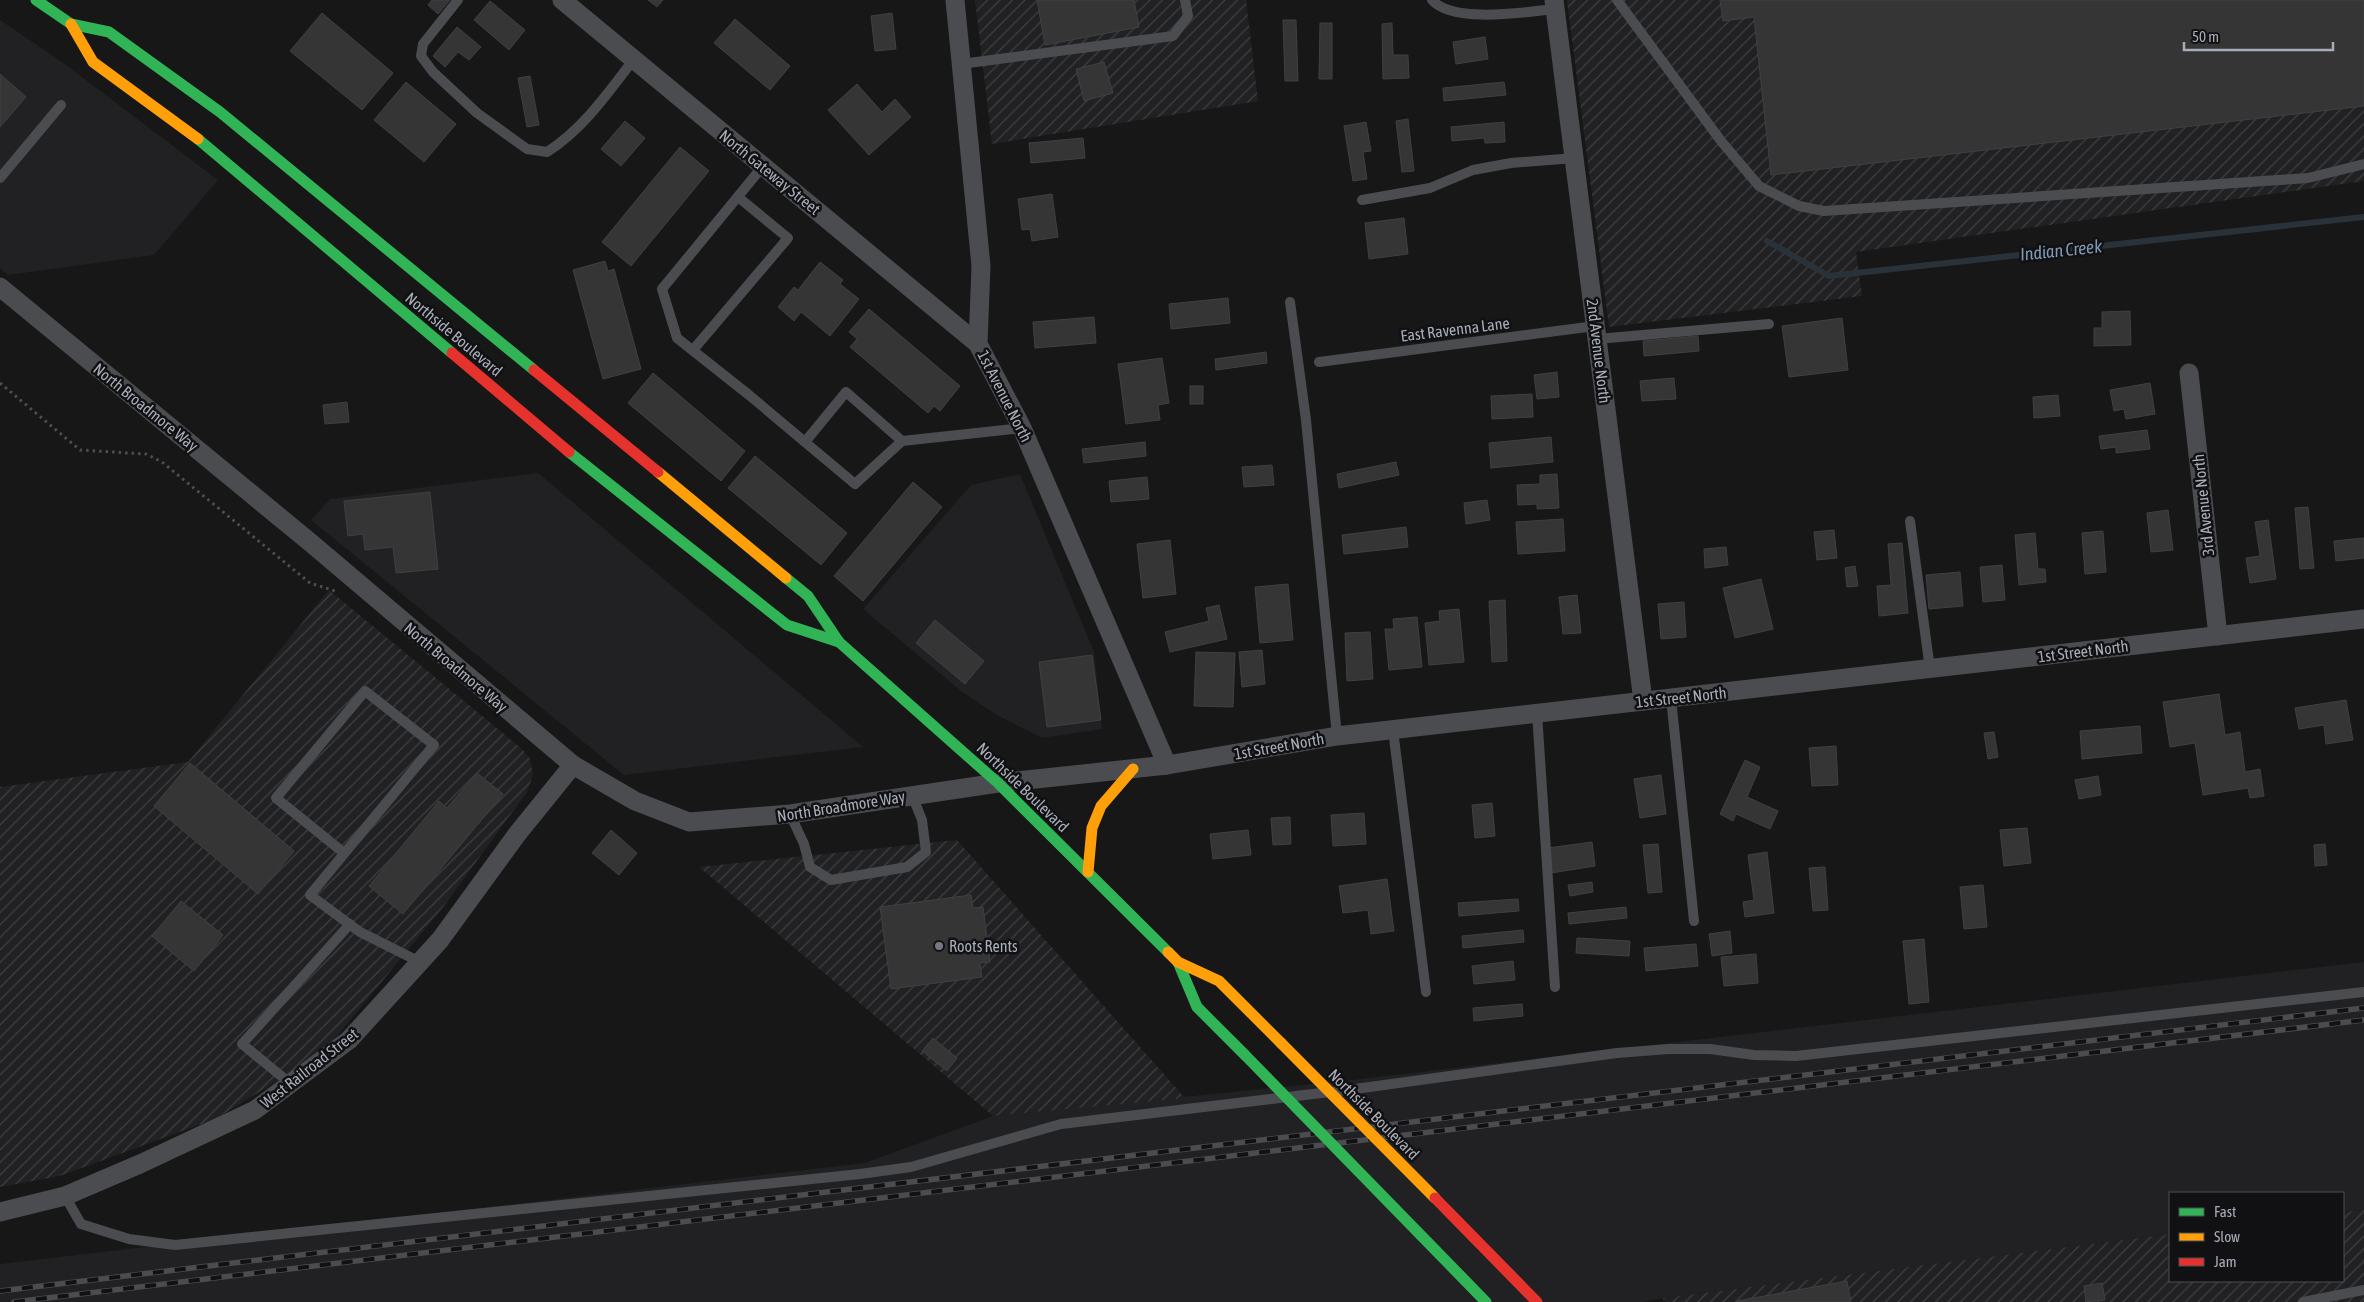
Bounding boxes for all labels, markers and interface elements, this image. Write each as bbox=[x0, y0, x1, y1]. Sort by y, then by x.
scale bar bbox=[2184, 20, 2333, 52]
text: 50 m bbox=[2192, 28, 2219, 45]
street label: North Gateway Street bbox=[715, 126, 824, 219]
water label: Indian Creek bbox=[2019, 235, 2104, 265]
street label: Northside Boulevard bbox=[402, 288, 506, 380]
street label: 2nd Avenue North bbox=[1584, 298, 1614, 404]
street label: East Ravenna Lane bbox=[1399, 313, 1511, 345]
street label: 1st Avenue North bbox=[974, 347, 1036, 445]
street label: North Broadmore Way bbox=[89, 359, 202, 456]
street label: 3rd Avenue North bbox=[2189, 453, 2217, 557]
street label: North Broadmore Way bbox=[400, 619, 512, 716]
street label: 1st Street North bbox=[2037, 637, 2129, 665]
street label: 1st Street North bbox=[1635, 683, 1727, 711]
street label: 1st Street North bbox=[1233, 729, 1325, 763]
street label: Northside Boulevard bbox=[973, 739, 1073, 835]
street label: North Broadmore Way bbox=[776, 787, 907, 826]
place label: Roots Rents bbox=[949, 937, 1018, 955]
marker: Roots Rents bbox=[933, 940, 945, 952]
street label: West Railroad Street bbox=[257, 1024, 362, 1112]
street label: Northside Boulevard bbox=[1325, 1065, 1423, 1163]
legend bbox=[2169, 1192, 2344, 1282]
text: Fast bbox=[2214, 1203, 2236, 1220]
text: Slow bbox=[2214, 1228, 2240, 1245]
text: Jam bbox=[2214, 1253, 2237, 1270]

